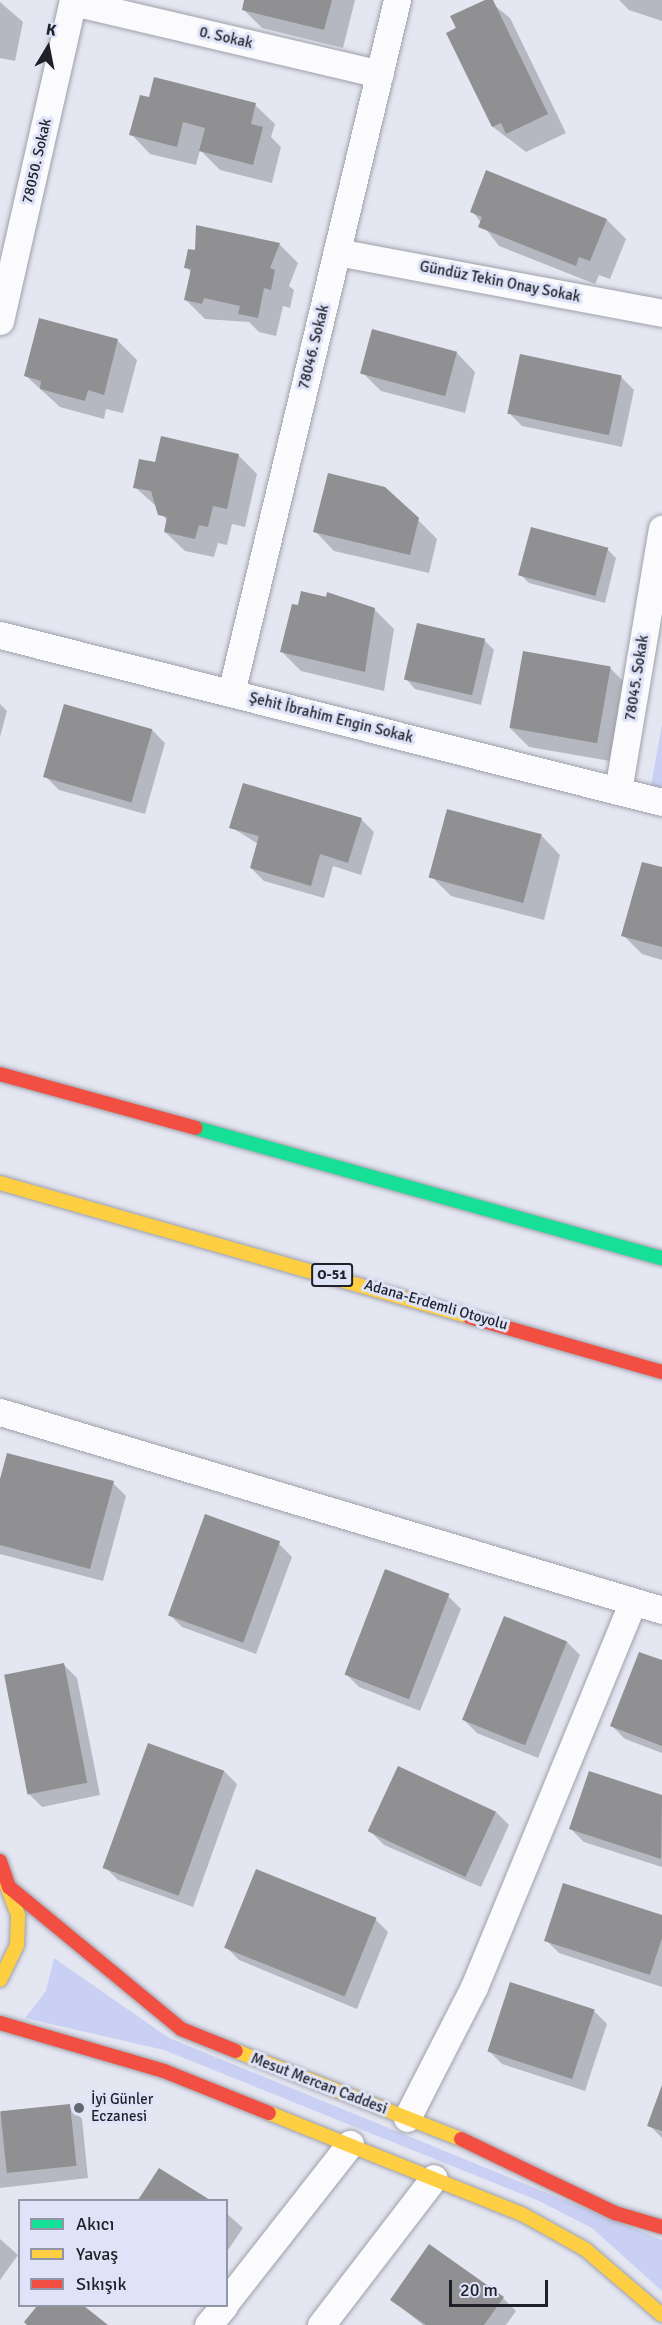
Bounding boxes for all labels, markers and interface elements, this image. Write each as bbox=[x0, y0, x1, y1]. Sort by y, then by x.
north arrow bbox=[18, 18, 78, 78]
text: K bbox=[44, 20, 58, 41]
street label: 0. Sokak bbox=[198, 23, 254, 53]
street label: 78050. Sokak bbox=[18, 117, 56, 205]
street label: Gündüz Tekin Onay Sokak bbox=[418, 258, 582, 306]
street label: 78046. Sokak bbox=[295, 303, 333, 391]
street label: 78045. Sokak bbox=[621, 634, 653, 722]
street label: Şehit İbrahim Engin Sokak bbox=[247, 689, 415, 747]
road number: O-51 bbox=[311, 1264, 353, 1286]
street label: Adana-Erdemli Otoyolu bbox=[362, 1276, 510, 1334]
street label: Mesut Mercan Caddesi bbox=[248, 2050, 390, 2118]
place label: İyi Günler Eczanesi bbox=[91, 2090, 153, 2125]
marker: İyi Günler Eczanesi bbox=[72, 2101, 86, 2115]
legend bbox=[18, 2199, 228, 2307]
text: Akıcı bbox=[76, 2213, 114, 2235]
text: Yavaş bbox=[76, 2243, 118, 2265]
scale bar bbox=[452, 2268, 551, 2306]
text: Sıkışık bbox=[76, 2273, 126, 2295]
text: 20 m bbox=[460, 2279, 498, 2301]

